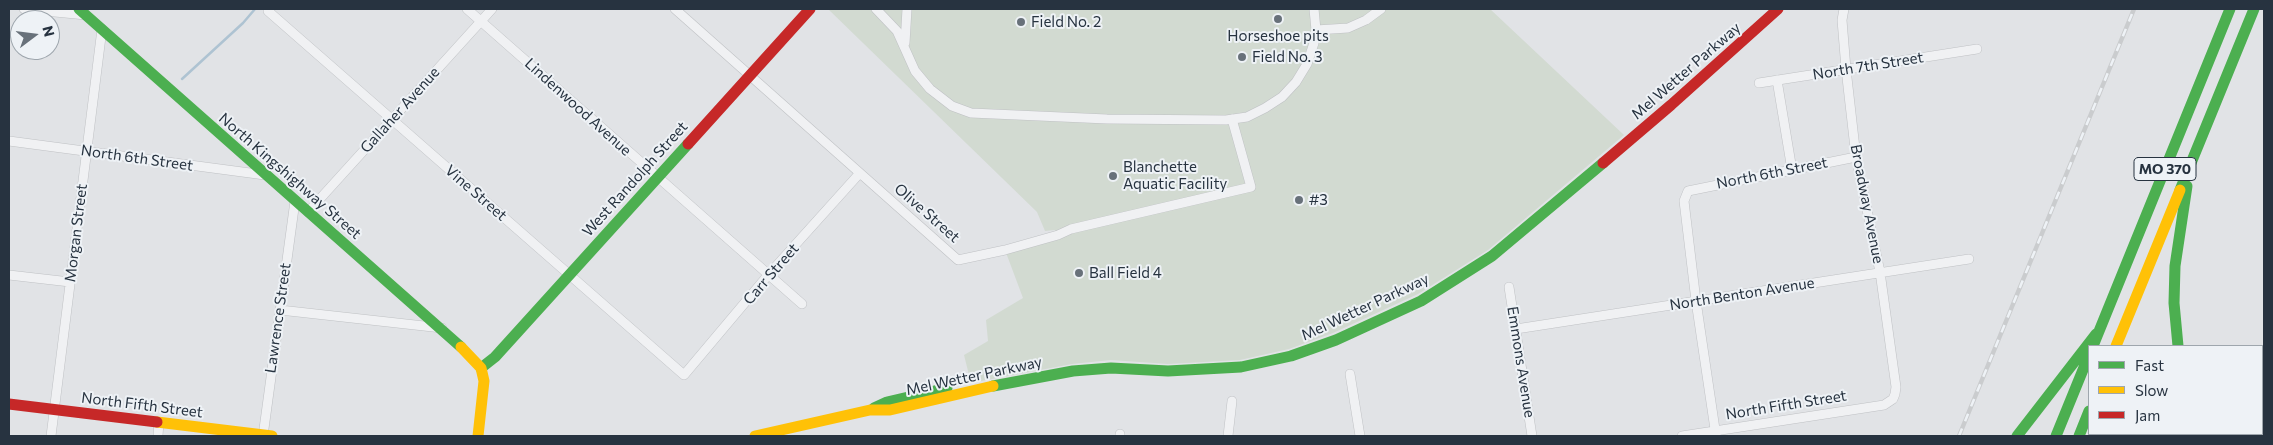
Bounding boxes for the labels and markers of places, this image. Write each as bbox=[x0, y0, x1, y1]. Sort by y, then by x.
place label: Field No. 2 bbox=[1031, 13, 1101, 31]
marker: Horseshoe pits bbox=[1272, 13, 1284, 25]
marker: Field No. 2 bbox=[1015, 16, 1027, 28]
place label: Horseshoe pits bbox=[1227, 27, 1329, 45]
place label: Field No. 3 bbox=[1252, 48, 1323, 66]
marker: Field No. 3 bbox=[1236, 51, 1248, 63]
place label: Blanchette Aquatic Facility bbox=[1123, 158, 1227, 193]
marker: Blanchette Aquatic Facility bbox=[1107, 170, 1119, 182]
place label: #3 bbox=[1309, 191, 1328, 209]
marker: #3 bbox=[1293, 194, 1305, 206]
place label: Ball Field 4 bbox=[1089, 264, 1162, 282]
marker: Ball Field 4 bbox=[1073, 267, 1085, 279]

